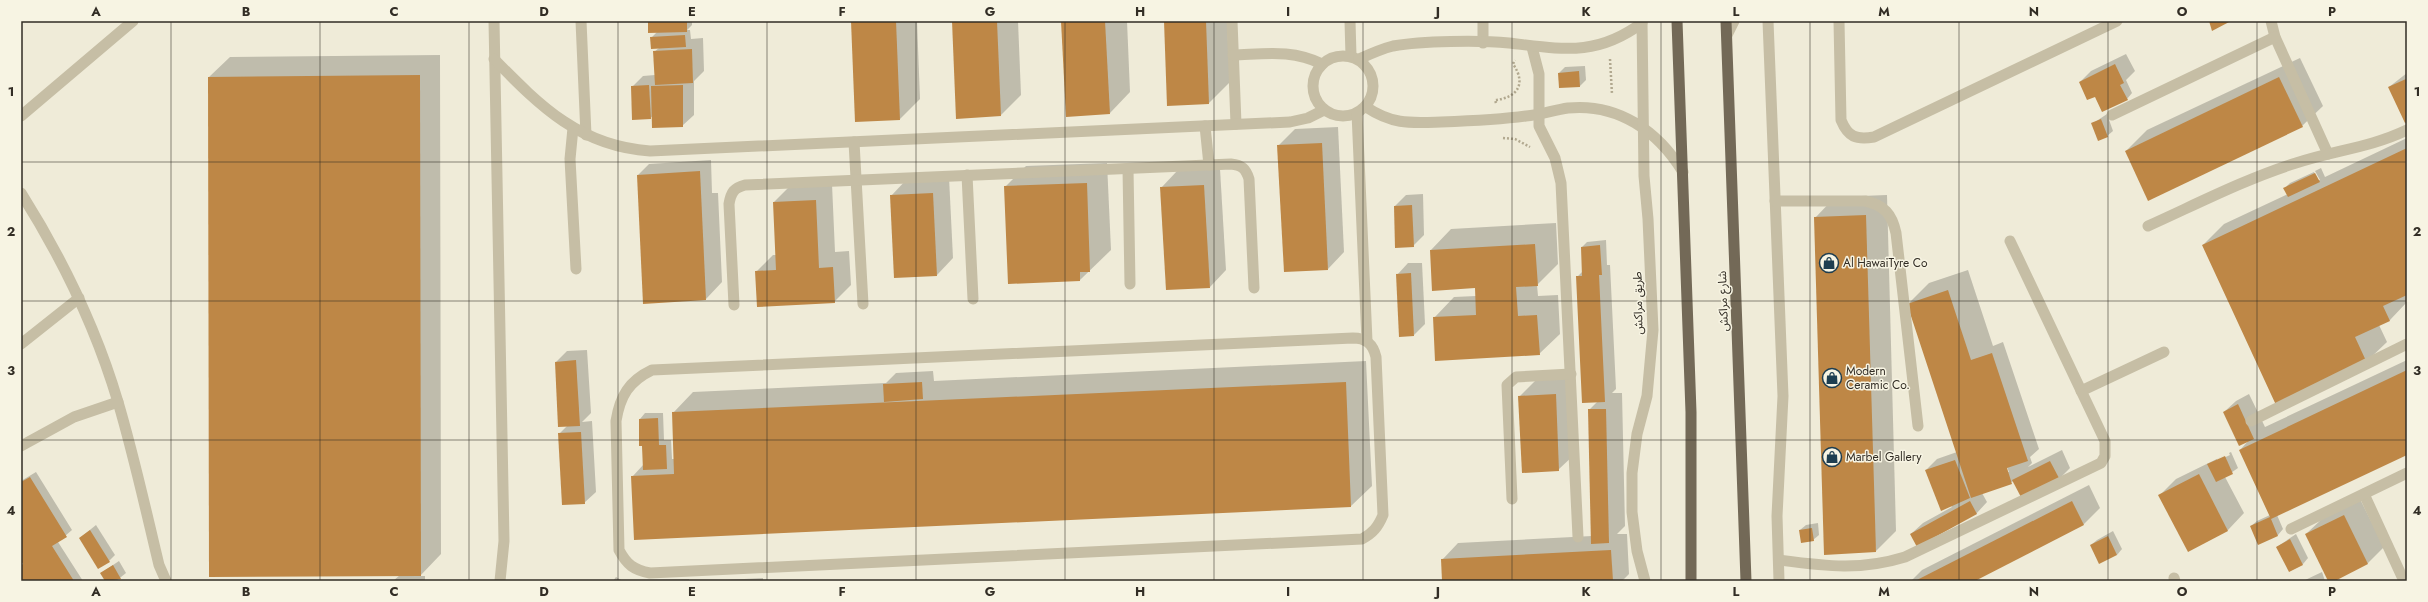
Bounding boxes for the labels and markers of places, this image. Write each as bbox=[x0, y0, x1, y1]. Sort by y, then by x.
shop icon: Al HawaiTyre Co bbox=[1818, 252, 1840, 274]
place label: Al HawaiTyre Co bbox=[1843, 254, 1928, 272]
place label: Modern Ceramic Co. bbox=[1846, 362, 1910, 394]
shop icon: Modern Ceramic Co. bbox=[1821, 367, 1843, 389]
shop icon: Marbel Gallery bbox=[1821, 446, 1843, 468]
place label: Marbel Gallery bbox=[1846, 448, 1922, 466]

